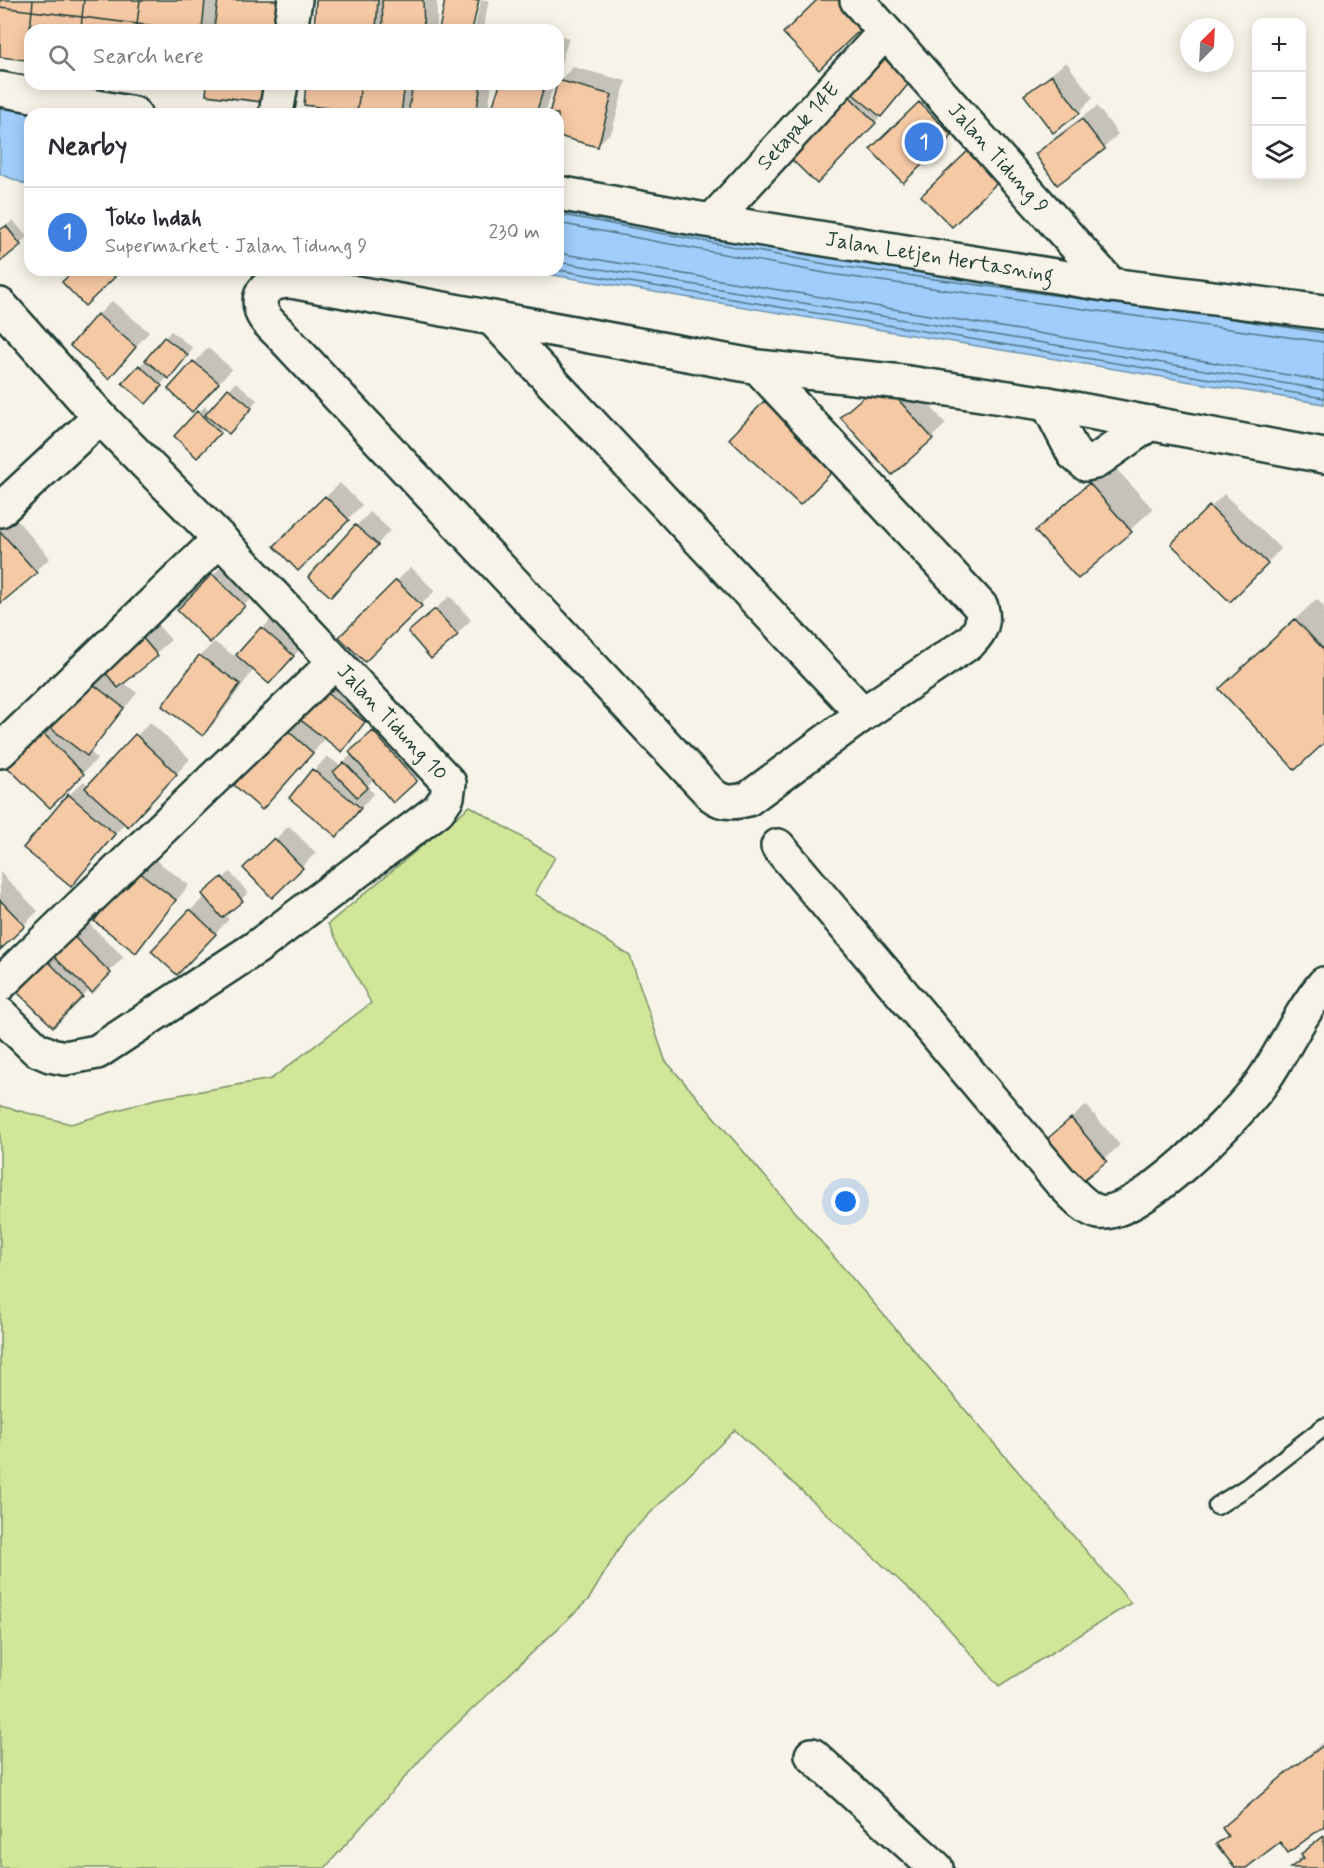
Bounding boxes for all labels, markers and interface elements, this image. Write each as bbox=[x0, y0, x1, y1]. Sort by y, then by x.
north arrow bbox=[1180, 18, 1234, 72]
map controls bbox=[1252, 18, 1306, 180]
button: + bbox=[1252, 18, 1306, 72]
search box bbox=[24, 24, 564, 90]
icon: search bbox=[45, 41, 78, 74]
text: Search here bbox=[93, 43, 204, 71]
button: − bbox=[1252, 72, 1306, 126]
street label: Setapak 14E bbox=[751, 77, 846, 177]
street label: Jalan Tidung 9 bbox=[941, 97, 1055, 220]
pin: 1 bbox=[904, 120, 944, 164]
button: layers bbox=[1252, 126, 1306, 180]
text: Nearby bbox=[48, 130, 127, 164]
text: Toko Indah bbox=[105, 205, 202, 233]
text: 1 bbox=[63, 219, 72, 246]
text: 230 m bbox=[488, 219, 540, 246]
street label: Jalan Letjen Hertasning bbox=[824, 225, 1056, 292]
text: Supermarket · Jalan Tidung 9 bbox=[105, 233, 367, 260]
street label: Jalan Tidung 10 bbox=[331, 658, 454, 787]
your location bbox=[831, 1187, 860, 1216]

